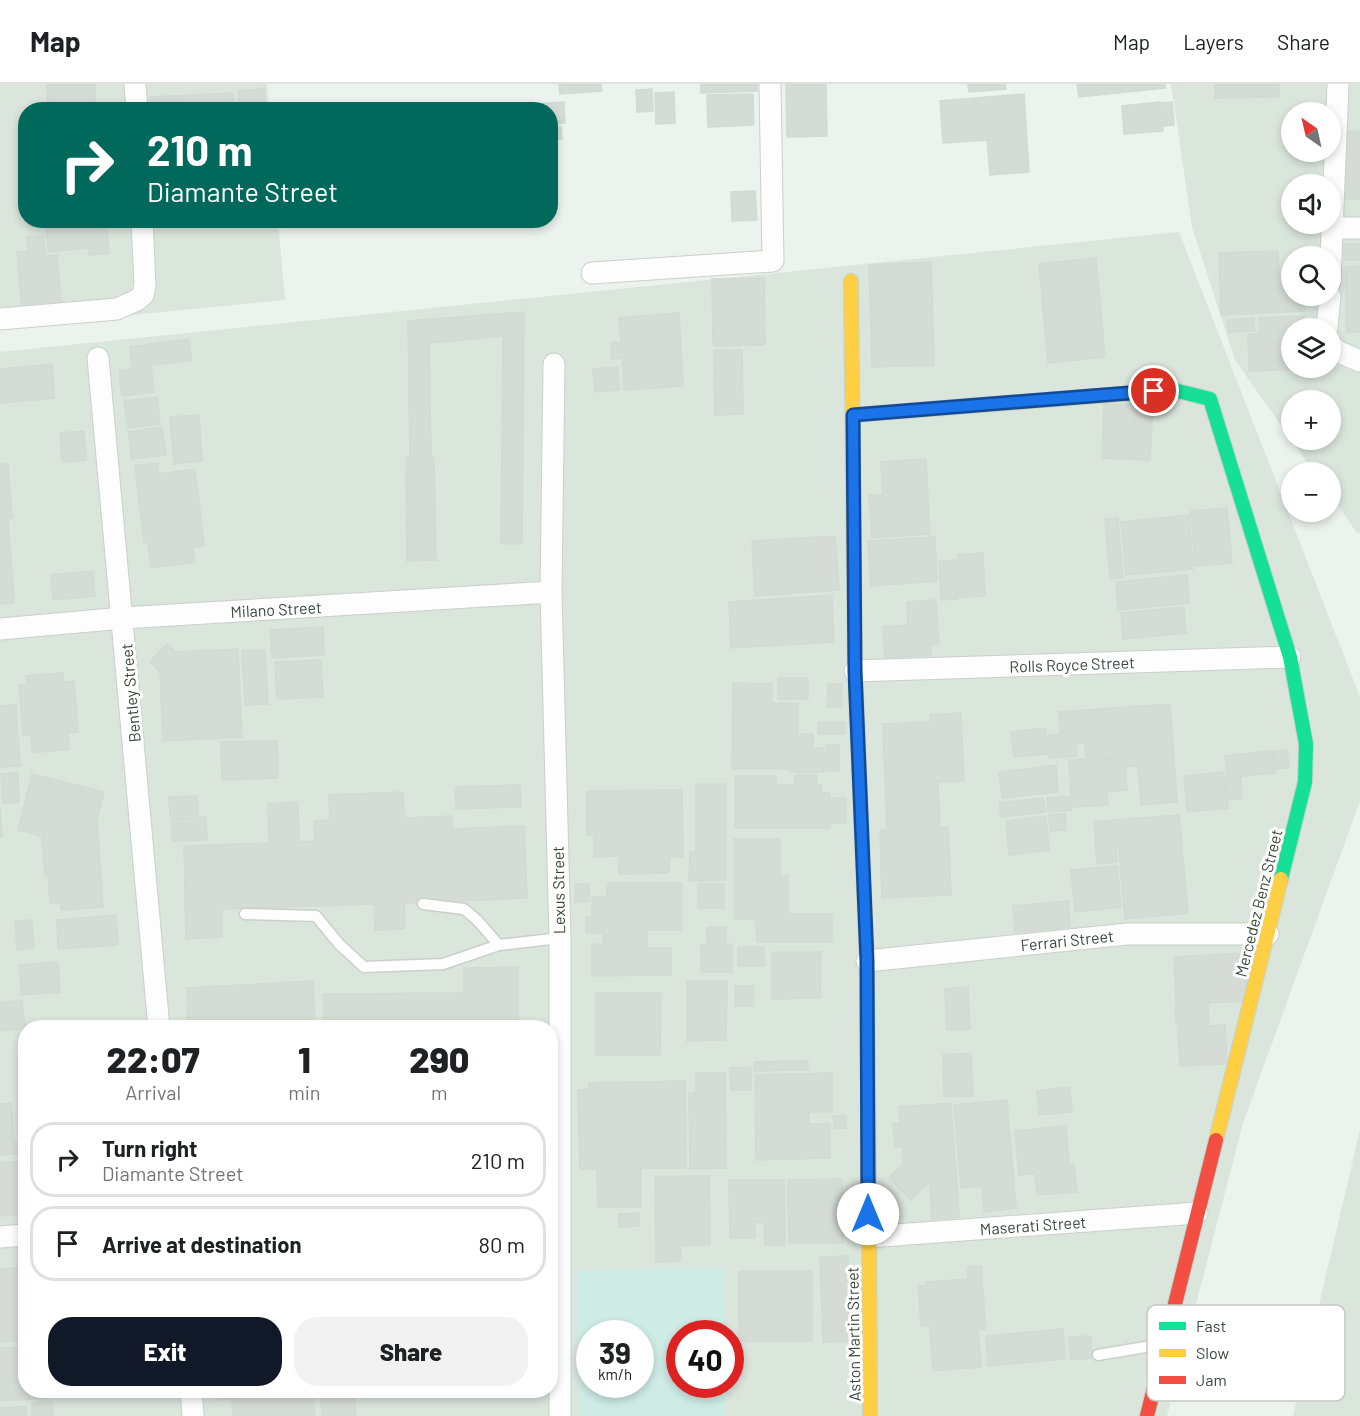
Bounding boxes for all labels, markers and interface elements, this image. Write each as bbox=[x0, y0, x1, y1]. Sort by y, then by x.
text: Map bbox=[30, 24, 81, 58]
text: Map bbox=[1113, 29, 1150, 54]
text: Layers bbox=[1183, 29, 1244, 54]
text: Share bbox=[1277, 29, 1330, 54]
north arrow bbox=[1281, 102, 1341, 162]
map controls bbox=[1281, 102, 1341, 522]
text: 210 m bbox=[147, 124, 253, 174]
icon: right bbox=[48, 126, 126, 204]
button: sound bbox=[1281, 174, 1341, 234]
text: Diamante Street bbox=[147, 175, 338, 207]
button: search bbox=[1281, 246, 1341, 306]
button: layers bbox=[1281, 318, 1341, 378]
pin bbox=[1128, 365, 1179, 416]
icon: arrive bbox=[1137, 374, 1170, 407]
button: + bbox=[1281, 390, 1341, 450]
button: − bbox=[1281, 462, 1341, 522]
street label: Milano Street bbox=[230, 597, 322, 621]
street label: Bentley Street bbox=[116, 643, 144, 743]
street label: Rolls Royce Street bbox=[1009, 652, 1135, 676]
street label: Mercedez Benz Street bbox=[1230, 827, 1286, 979]
street label: Lexus Street bbox=[548, 846, 568, 934]
street label: Ferrari Street bbox=[1019, 926, 1115, 954]
text: 22:07 bbox=[107, 1037, 200, 1080]
text: 1 bbox=[298, 1037, 311, 1080]
text: 290 bbox=[409, 1037, 469, 1080]
text: Arrival bbox=[125, 1080, 181, 1104]
text: min bbox=[288, 1080, 321, 1104]
text: m bbox=[431, 1080, 448, 1104]
text: Turn right bbox=[102, 1135, 197, 1161]
icon: right bbox=[51, 1143, 84, 1176]
text: 210 m bbox=[471, 1147, 525, 1173]
text: Diamante Street bbox=[102, 1161, 243, 1185]
position arrow bbox=[836, 1182, 900, 1246]
street label: Maserati Street bbox=[979, 1212, 1087, 1238]
icon: arrive bbox=[51, 1227, 84, 1260]
text: Arrive at destination bbox=[102, 1231, 301, 1257]
text: 80 m bbox=[479, 1231, 525, 1257]
street label: Aston Martin Street bbox=[842, 1267, 864, 1401]
legend bbox=[1147, 1305, 1345, 1401]
text: Fast bbox=[1196, 1316, 1226, 1335]
button: Exit bbox=[48, 1317, 282, 1386]
button: Share bbox=[294, 1317, 528, 1386]
speed limit sign: 40 bbox=[666, 1320, 744, 1398]
text: 39 bbox=[599, 1334, 631, 1370]
text: Slow bbox=[1196, 1343, 1229, 1362]
text: km/h bbox=[598, 1365, 632, 1383]
text: Jam bbox=[1196, 1370, 1227, 1389]

